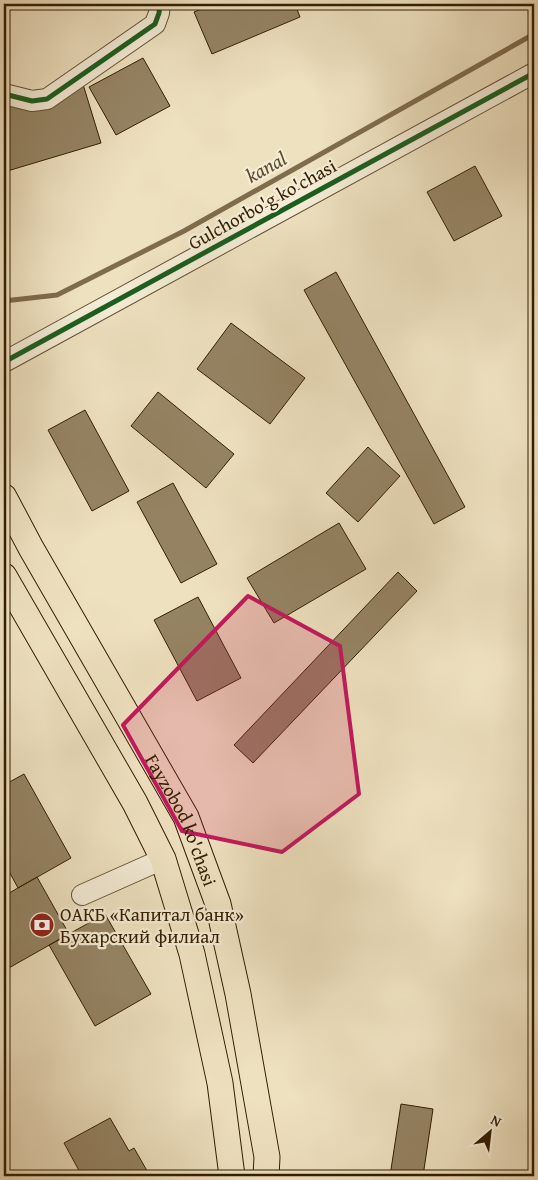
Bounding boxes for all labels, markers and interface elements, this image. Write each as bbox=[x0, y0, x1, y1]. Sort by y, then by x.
water label: kanal bbox=[240, 144, 291, 190]
street label: Gulchorbo'g ko'chasi bbox=[183, 152, 341, 256]
street label: Fayzobod ko'chasi bbox=[138, 749, 224, 890]
place label: ОАКБ «Капитал банк» Бухарский филиал bbox=[60, 900, 244, 950]
bank icon: ОАКБ «Капитал банк» Бухарский филиал bbox=[29, 912, 55, 938]
north arrow bbox=[466, 1108, 516, 1158]
text: N bbox=[487, 1109, 505, 1132]

